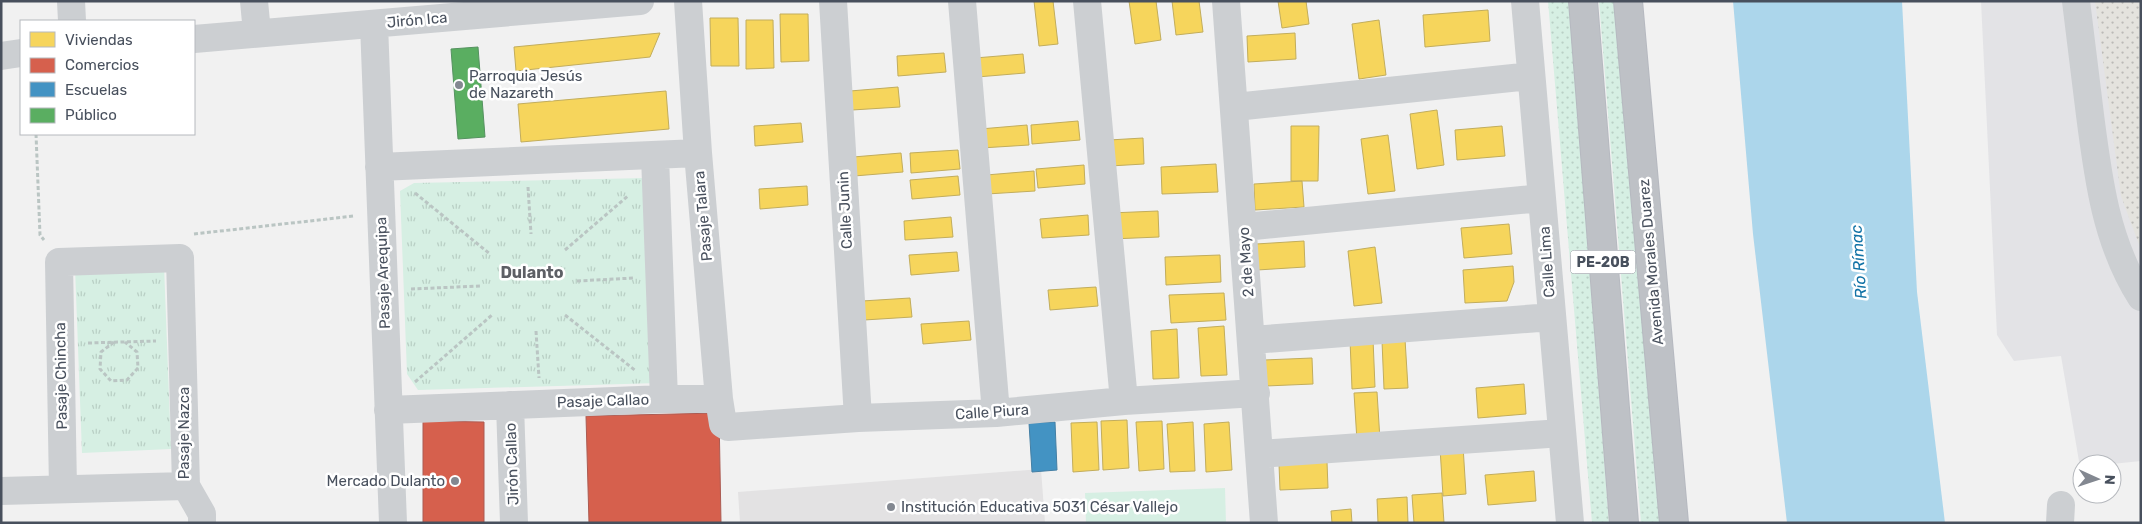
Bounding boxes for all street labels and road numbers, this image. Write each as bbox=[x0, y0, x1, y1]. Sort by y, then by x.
street label: Jirón Ica bbox=[386, 8, 448, 32]
street label: Pasaje Talara bbox=[690, 170, 716, 262]
street label: Calle Junin bbox=[834, 171, 856, 249]
street label: Avenida Morales Duarez bbox=[1635, 178, 1667, 346]
street label: Pasaje Arequipa bbox=[372, 217, 394, 329]
street label: 2 de Mayo bbox=[1235, 226, 1257, 298]
street label: Calle Lima bbox=[1536, 226, 1558, 298]
road number: PE-20B bbox=[1570, 250, 1636, 274]
street label: Pasaje Chincha bbox=[51, 322, 71, 430]
street label: Pasaje Nazca bbox=[175, 387, 193, 479]
street label: Pasaje Callao bbox=[557, 390, 649, 412]
street label: Calle Piura bbox=[955, 400, 1029, 424]
street label: Jirón Callao bbox=[502, 422, 522, 506]

